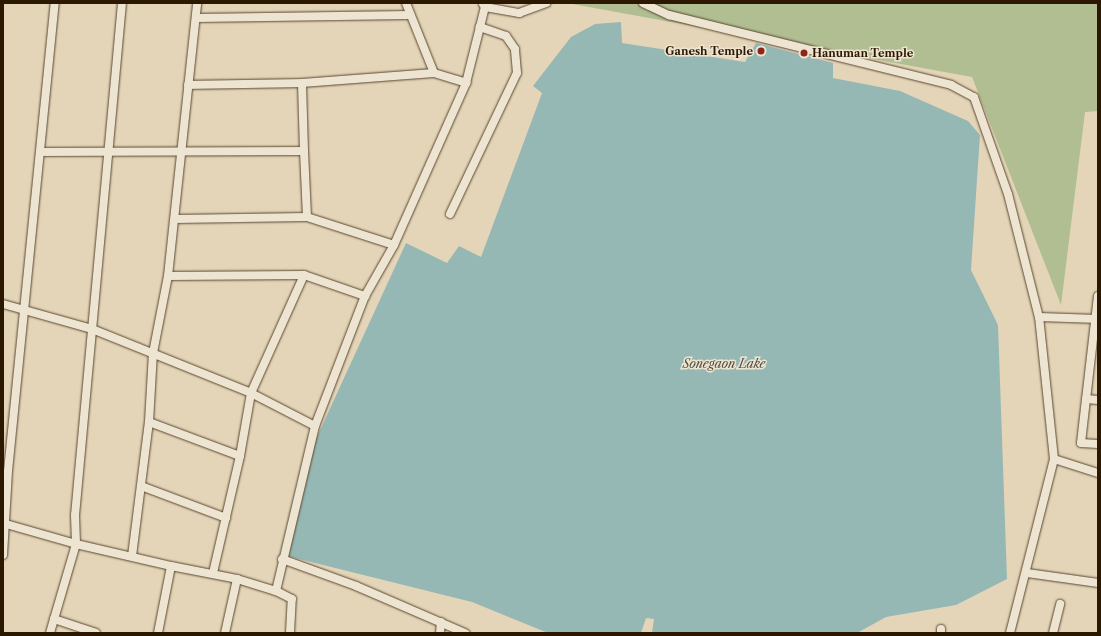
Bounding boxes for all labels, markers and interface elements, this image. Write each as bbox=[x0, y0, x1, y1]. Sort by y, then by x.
place label: Ganesh Temple bbox=[665, 44, 753, 58]
marker: Ganesh Temple bbox=[756, 46, 766, 56]
place label: Hanuman Temple bbox=[812, 46, 914, 60]
marker: Hanuman Temple bbox=[799, 48, 809, 58]
water label: Sonegaon Lake bbox=[683, 357, 765, 371]

